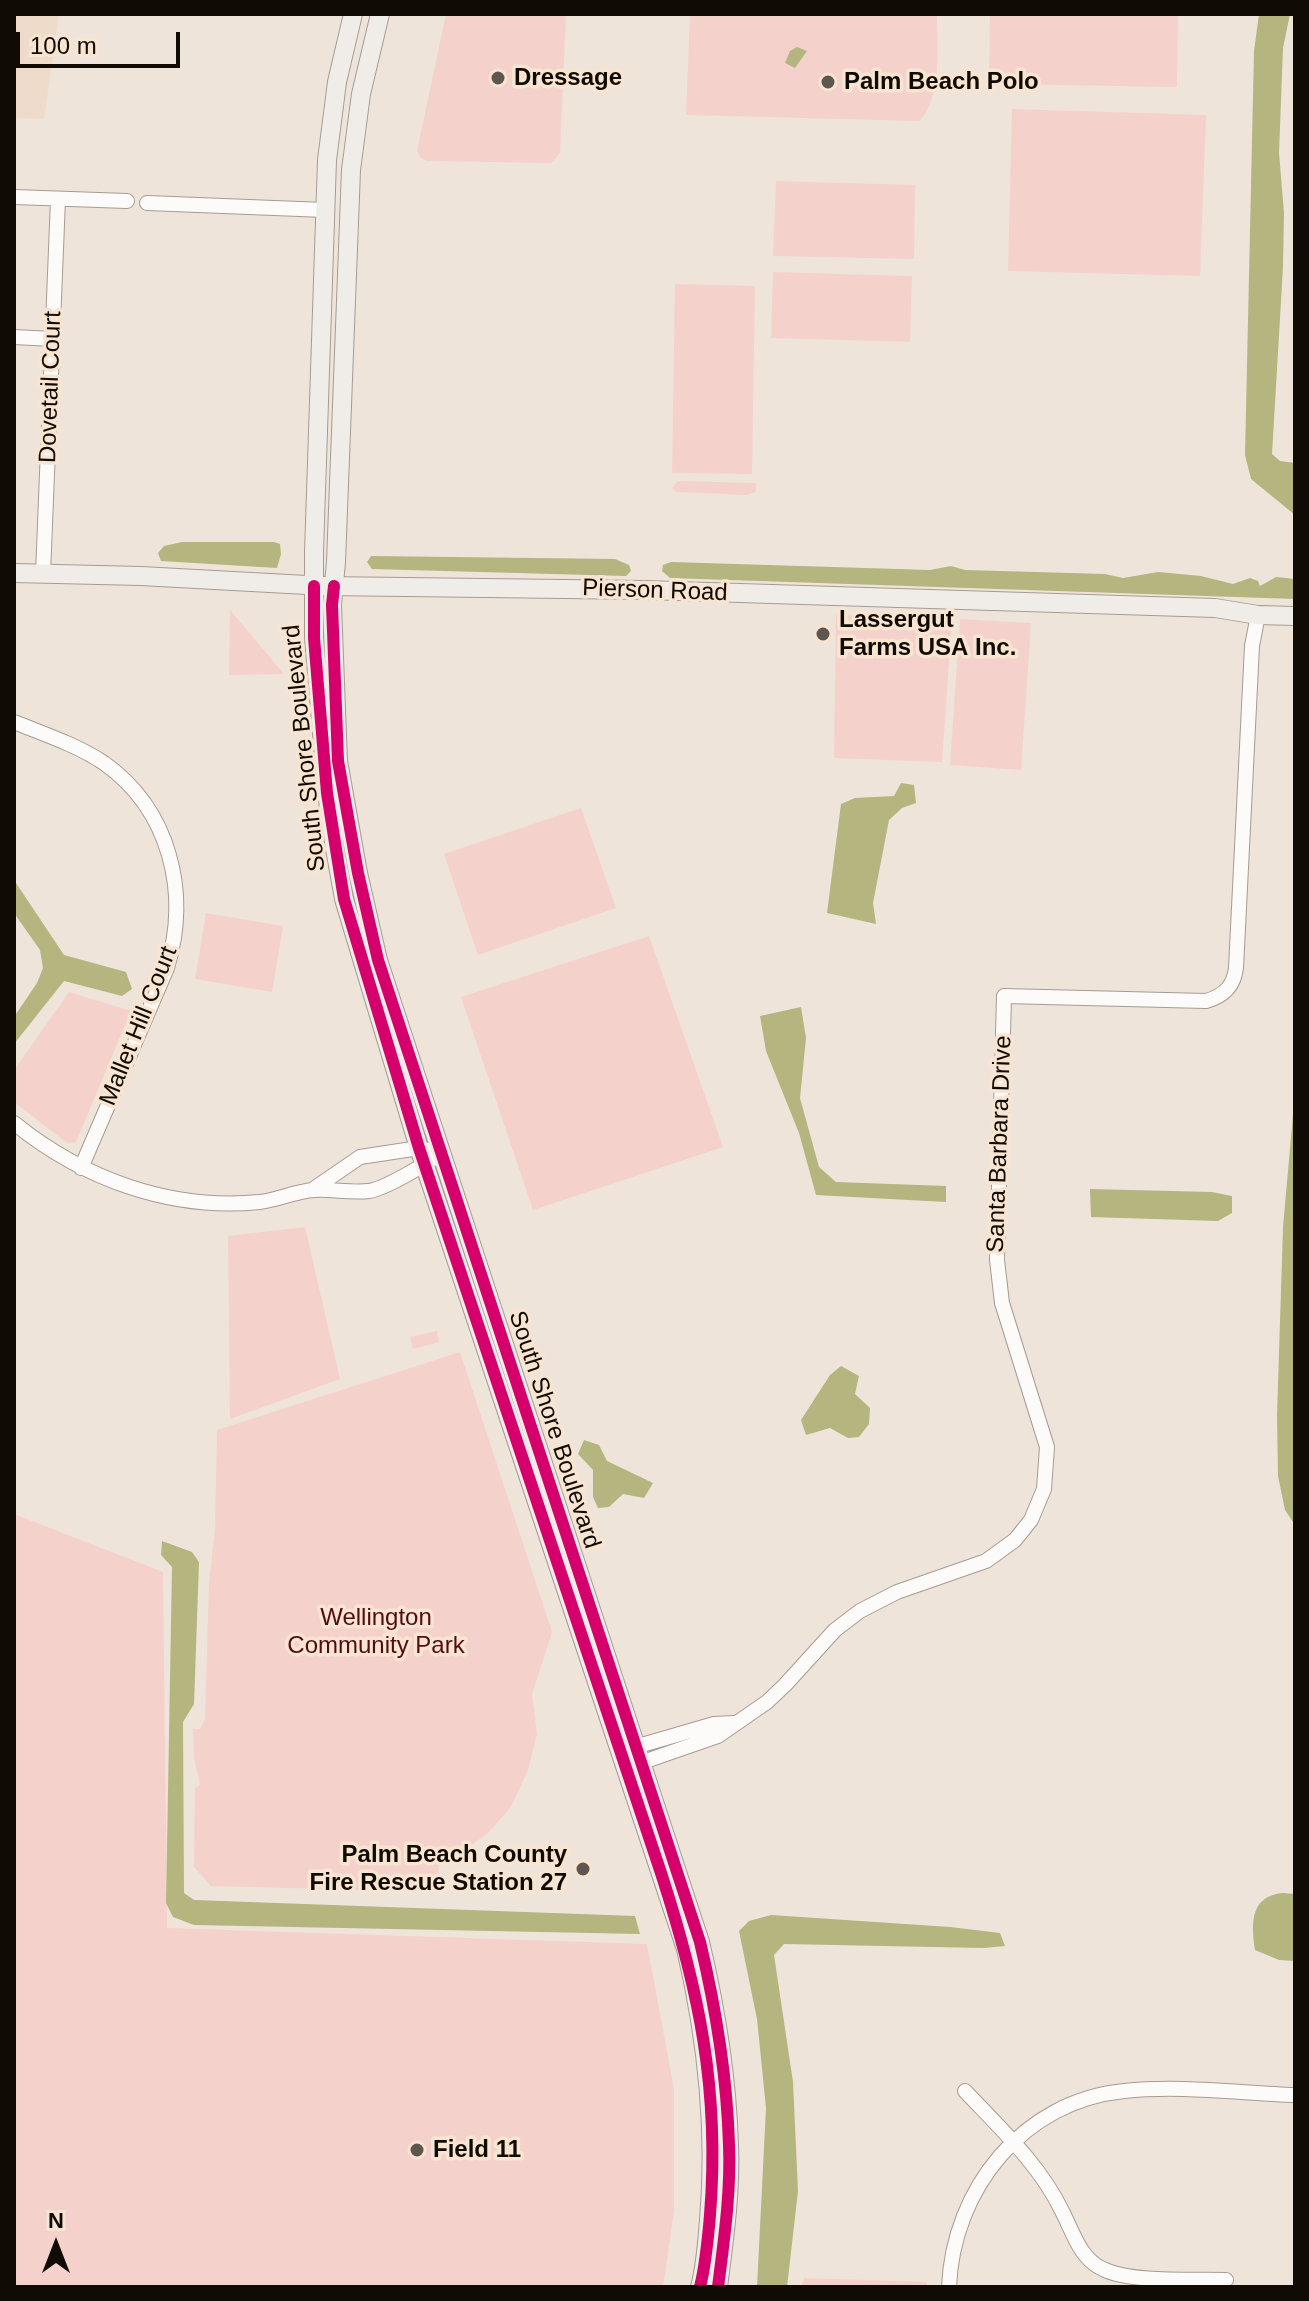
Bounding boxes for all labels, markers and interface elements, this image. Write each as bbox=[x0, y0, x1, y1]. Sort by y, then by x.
scale bar bbox=[20, 16, 184, 66]
text: 100 m bbox=[30, 32, 97, 59]
place label: Dressage bbox=[514, 64, 622, 92]
place label: Palm Beach Polo bbox=[844, 68, 1039, 96]
marker: Dressage bbox=[489, 69, 507, 87]
marker: Palm Beach Polo bbox=[819, 73, 837, 91]
street label: Dovetail Court bbox=[34, 311, 68, 463]
street label: Pierson Road bbox=[582, 574, 728, 608]
place label: Lassergut Farms USA Inc. bbox=[839, 606, 1016, 662]
street label: South Shore Boulevard bbox=[278, 623, 332, 873]
marker: Lassergut Farms USA Inc. bbox=[814, 625, 832, 643]
street label: Mallet Hill Court bbox=[94, 942, 184, 1110]
street label: Santa Barbara Drive bbox=[982, 1035, 1018, 1253]
street label: South Shore Boulevard bbox=[502, 1308, 606, 1552]
park label: Wellington Community Park bbox=[287, 1604, 465, 1660]
place label: Palm Beach County Fire Rescue Station 27 bbox=[310, 1841, 567, 1897]
marker: Palm Beach County Fire Rescue Station 27 bbox=[574, 1860, 592, 1878]
place label: Field 11 bbox=[433, 2136, 521, 2164]
marker: Field 11 bbox=[408, 2141, 426, 2159]
north arrow bbox=[16, 2205, 96, 2285]
text: N bbox=[48, 2208, 64, 2233]

